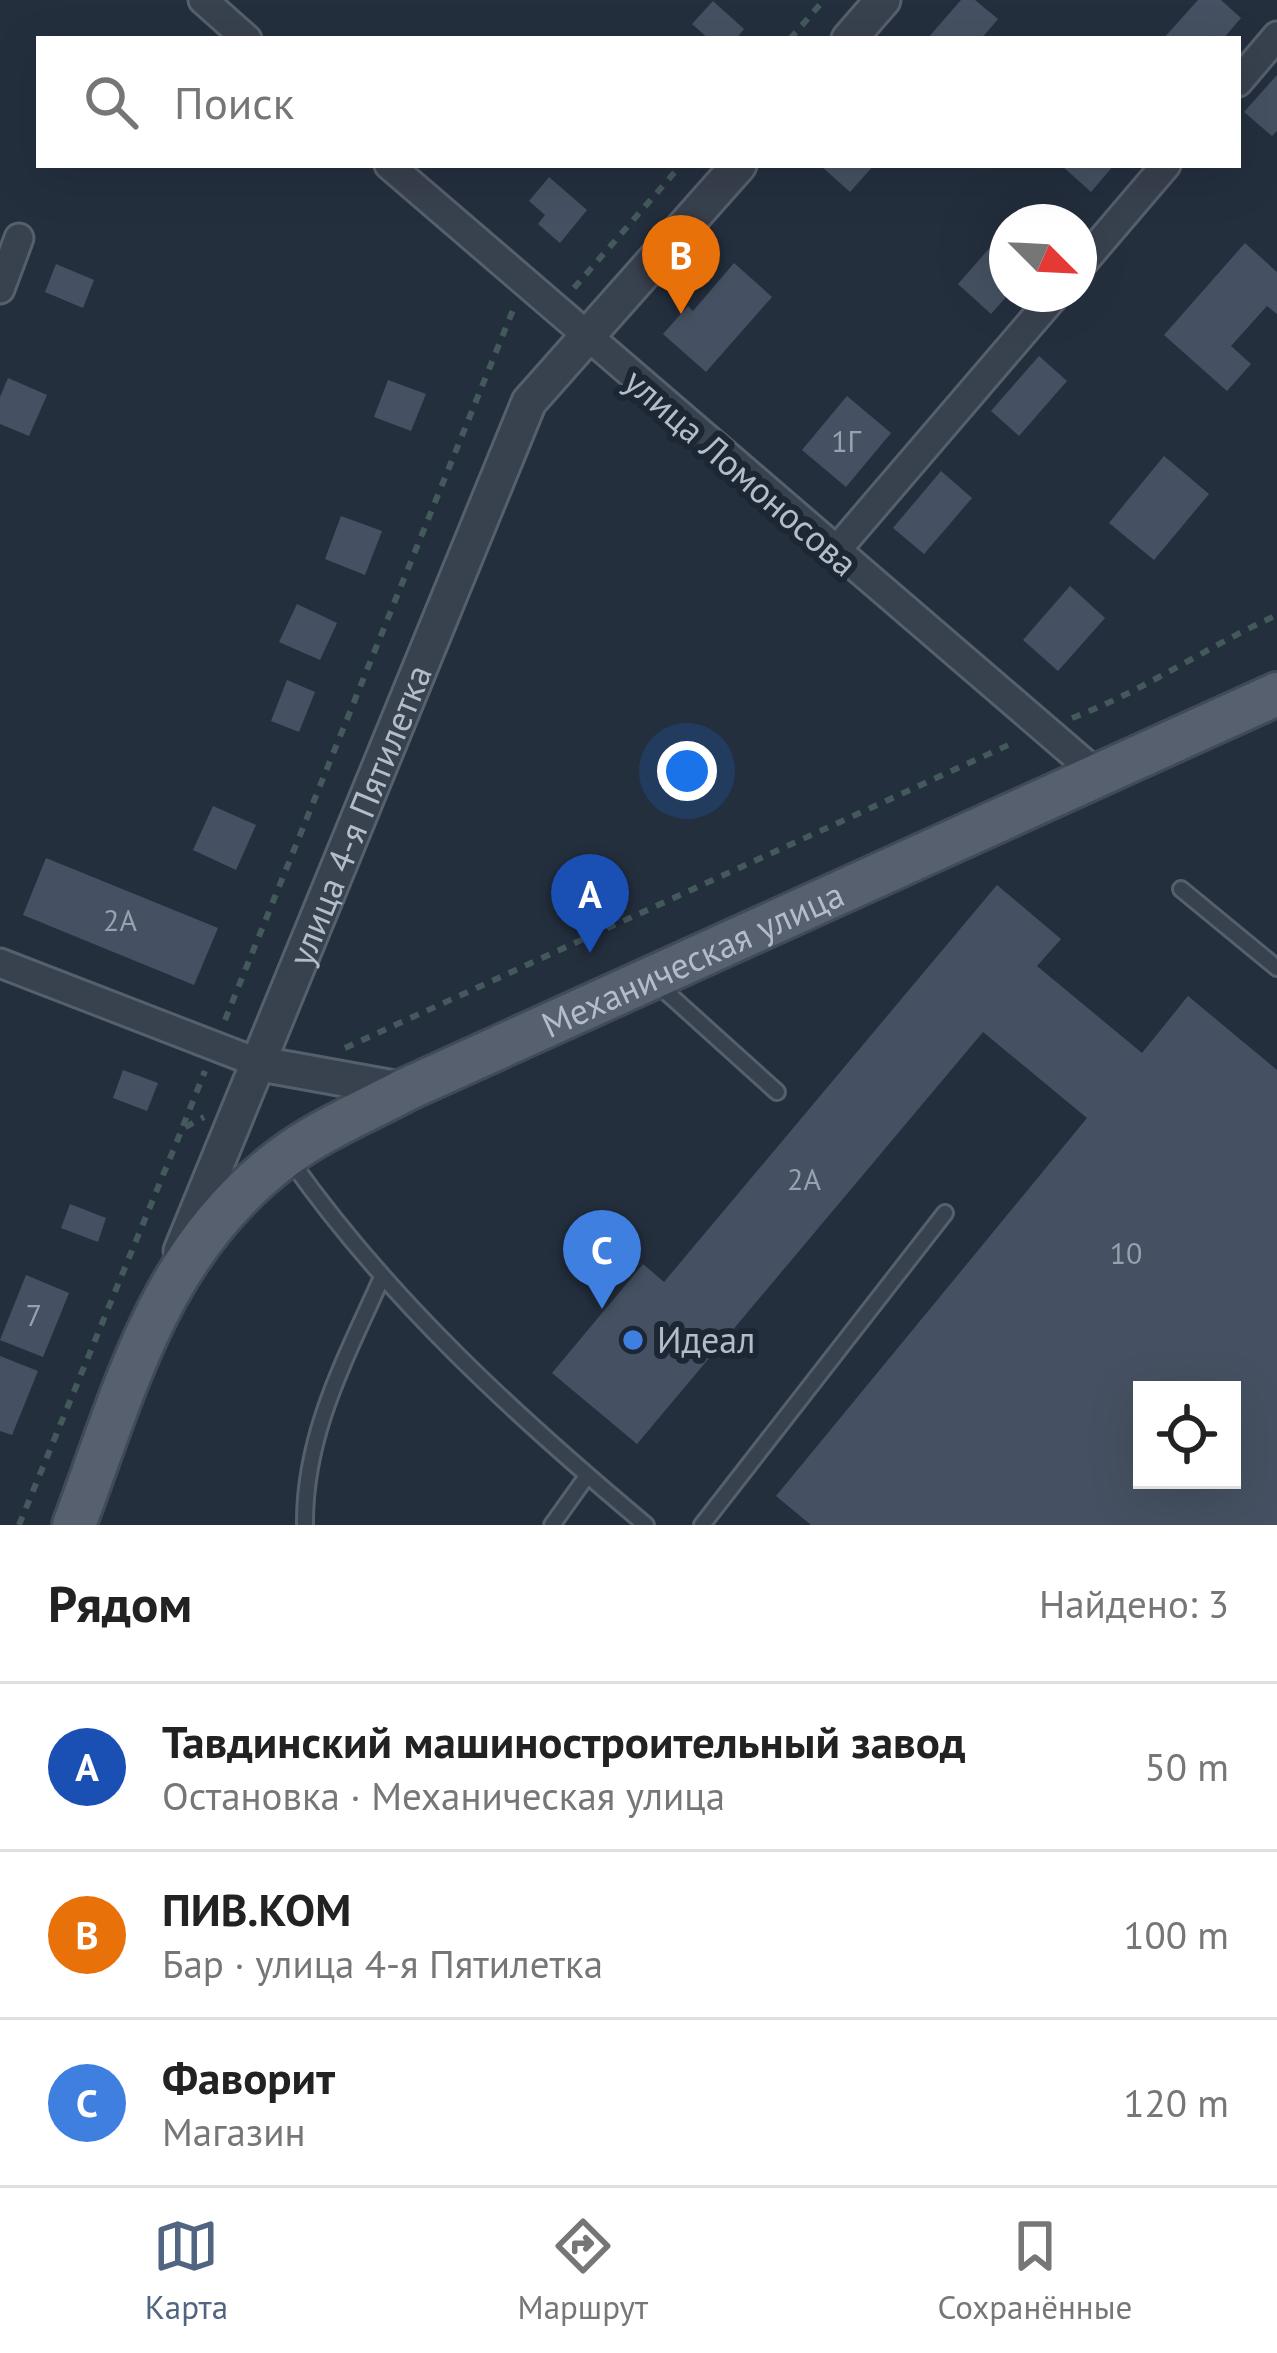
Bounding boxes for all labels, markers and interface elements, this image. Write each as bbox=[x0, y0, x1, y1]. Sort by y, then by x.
search box bbox=[36, 36, 1241, 168]
icon: search bbox=[78, 69, 144, 135]
text: Поиск bbox=[174, 73, 294, 131]
north arrow bbox=[989, 204, 1097, 312]
pin: B bbox=[642, 215, 720, 314]
street label: улица Ломоносова bbox=[615, 357, 868, 586]
house number: 1Г bbox=[831, 421, 862, 460]
street label: улица 4-я Пятилетка bbox=[277, 657, 442, 973]
your location bbox=[657, 741, 717, 801]
pin: A bbox=[551, 854, 629, 953]
street label: Механическая улица bbox=[534, 870, 851, 1048]
house number: 2А bbox=[103, 900, 137, 939]
house number: 2А bbox=[787, 1159, 821, 1198]
pin: C bbox=[563, 1210, 641, 1309]
house number: 10 bbox=[1110, 1233, 1142, 1272]
house number: 7 bbox=[26, 1295, 42, 1334]
place label: Идеал bbox=[657, 1316, 755, 1363]
marker: Идеал bbox=[620, 1327, 646, 1353]
map controls bbox=[1133, 1381, 1241, 1489]
button: locate bbox=[1133, 1381, 1241, 1489]
text: Рядом bbox=[48, 1570, 192, 1636]
text: Найдено: 3 bbox=[1039, 1578, 1229, 1629]
text: Тавдинский машиностроительный завод bbox=[162, 1712, 966, 1770]
text: A bbox=[75, 1741, 99, 1792]
text: 50 m bbox=[1144, 1741, 1229, 1792]
text: Остановка · Механическая улица bbox=[162, 1770, 725, 1821]
text: ПИВ.КОМ bbox=[162, 1880, 351, 1938]
text: B bbox=[75, 1909, 99, 1960]
text: 100 m bbox=[1123, 1909, 1229, 1960]
text: Бар · улица 4-я Пятилетка bbox=[162, 1938, 603, 1989]
text: Фаворит bbox=[162, 2048, 335, 2106]
text: C bbox=[76, 2077, 98, 2128]
text: 120 m bbox=[1123, 2077, 1229, 2128]
text: Магазин bbox=[162, 2106, 305, 2157]
tab: Карта bbox=[145, 2213, 228, 2328]
tab: Маршрут bbox=[518, 2213, 648, 2328]
tab: Сохранённые bbox=[938, 2213, 1132, 2328]

